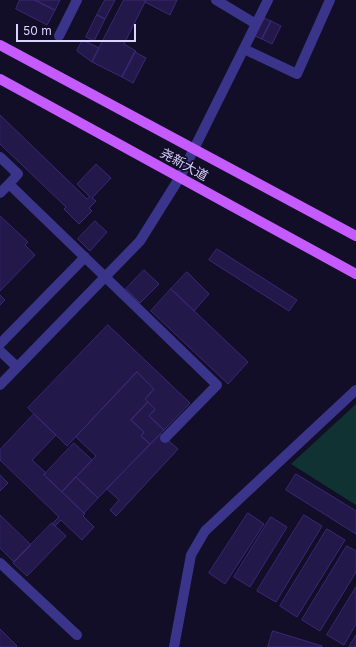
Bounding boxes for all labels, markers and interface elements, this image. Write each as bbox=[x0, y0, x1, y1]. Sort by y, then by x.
scale bar bbox=[18, 16, 138, 42]
text: 50 m bbox=[23, 23, 52, 38]
street label: 尧新大道 bbox=[157, 146, 211, 184]

